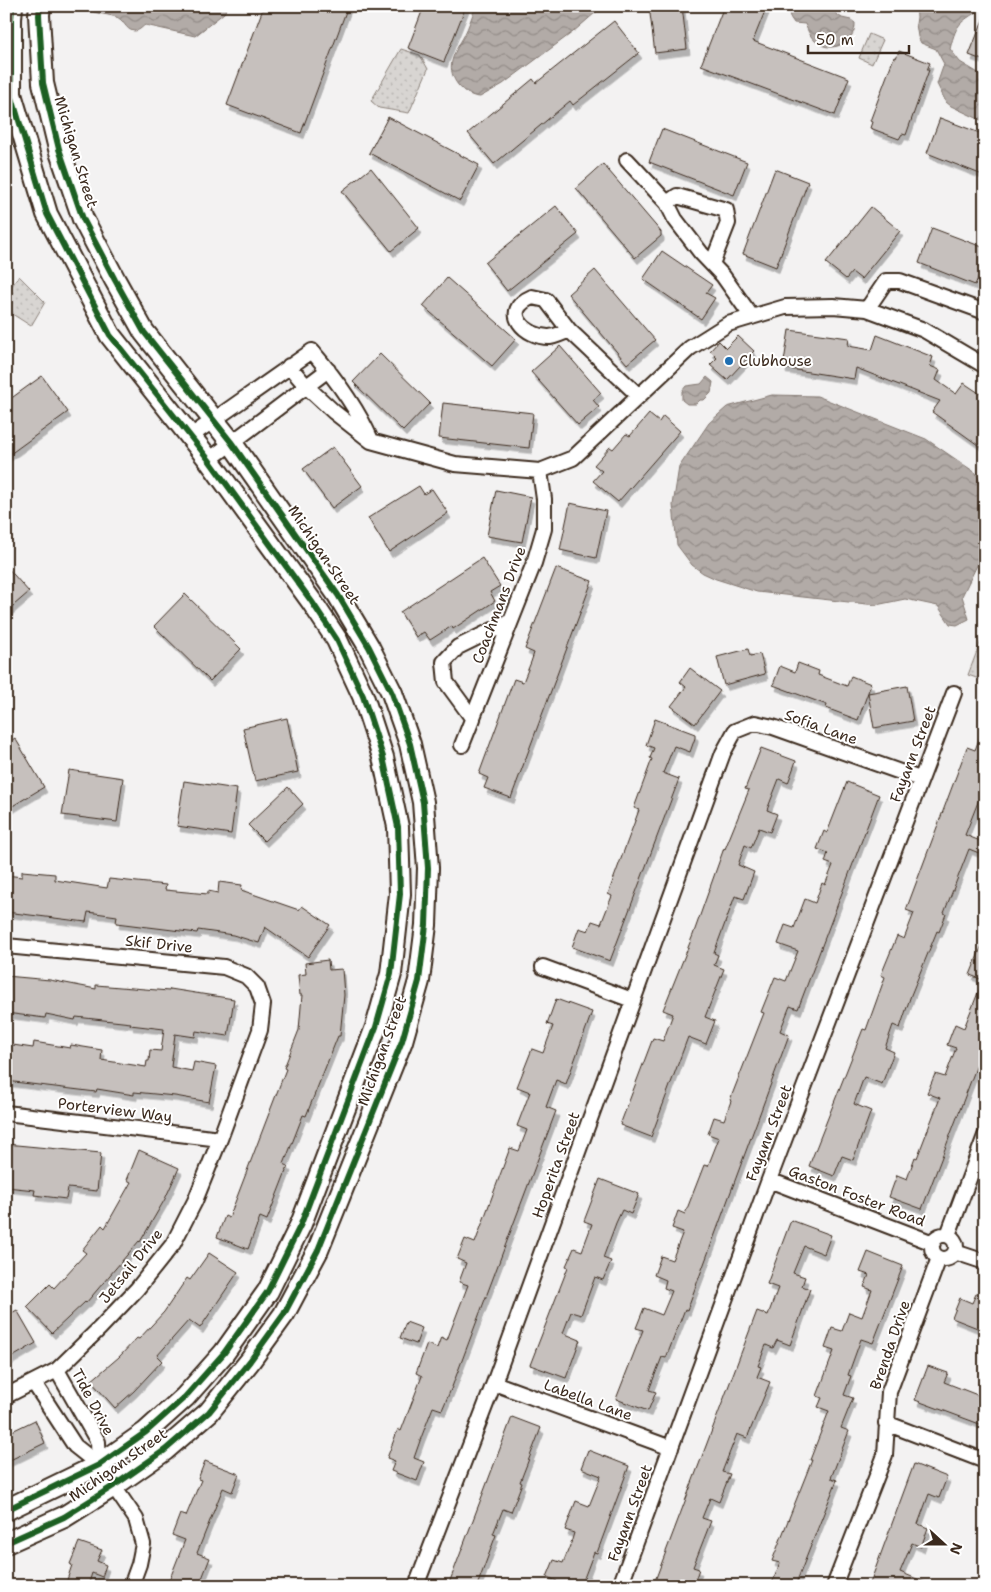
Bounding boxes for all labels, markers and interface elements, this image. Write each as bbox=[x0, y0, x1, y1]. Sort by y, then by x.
scale bar bbox=[808, 22, 910, 54]
text: 50 m bbox=[816, 30, 854, 50]
street label: Michigan Street bbox=[50, 94, 102, 210]
place label: Clubhouse bbox=[739, 351, 812, 371]
marker: Clubhouse bbox=[723, 355, 735, 367]
street label: Michigan Street bbox=[283, 501, 365, 609]
street label: Coachmans Drive bbox=[467, 543, 531, 667]
street label: Fayann Street bbox=[885, 703, 941, 805]
street label: Sofia Lane bbox=[782, 705, 860, 749]
street label: Skif Drive bbox=[124, 930, 194, 958]
street label: Michigan Street bbox=[353, 993, 411, 1109]
street label: Fayann Street bbox=[741, 1082, 797, 1184]
street label: Porterview Way bbox=[57, 1093, 173, 1127]
street label: Hoperita Street bbox=[527, 1109, 585, 1221]
street label: Gaston Foster Road bbox=[786, 1161, 929, 1232]
street label: Jetsail Drive bbox=[95, 1224, 167, 1308]
street label: Brenda Drive bbox=[865, 1298, 915, 1392]
street label: Tide Drive bbox=[67, 1365, 119, 1439]
street label: Labella Lane bbox=[541, 1375, 635, 1425]
street label: Michigan Street bbox=[65, 1424, 171, 1506]
street label: Fayann Street bbox=[603, 1462, 657, 1564]
north arrow bbox=[918, 1520, 968, 1570]
text: N bbox=[946, 1540, 967, 1557]

